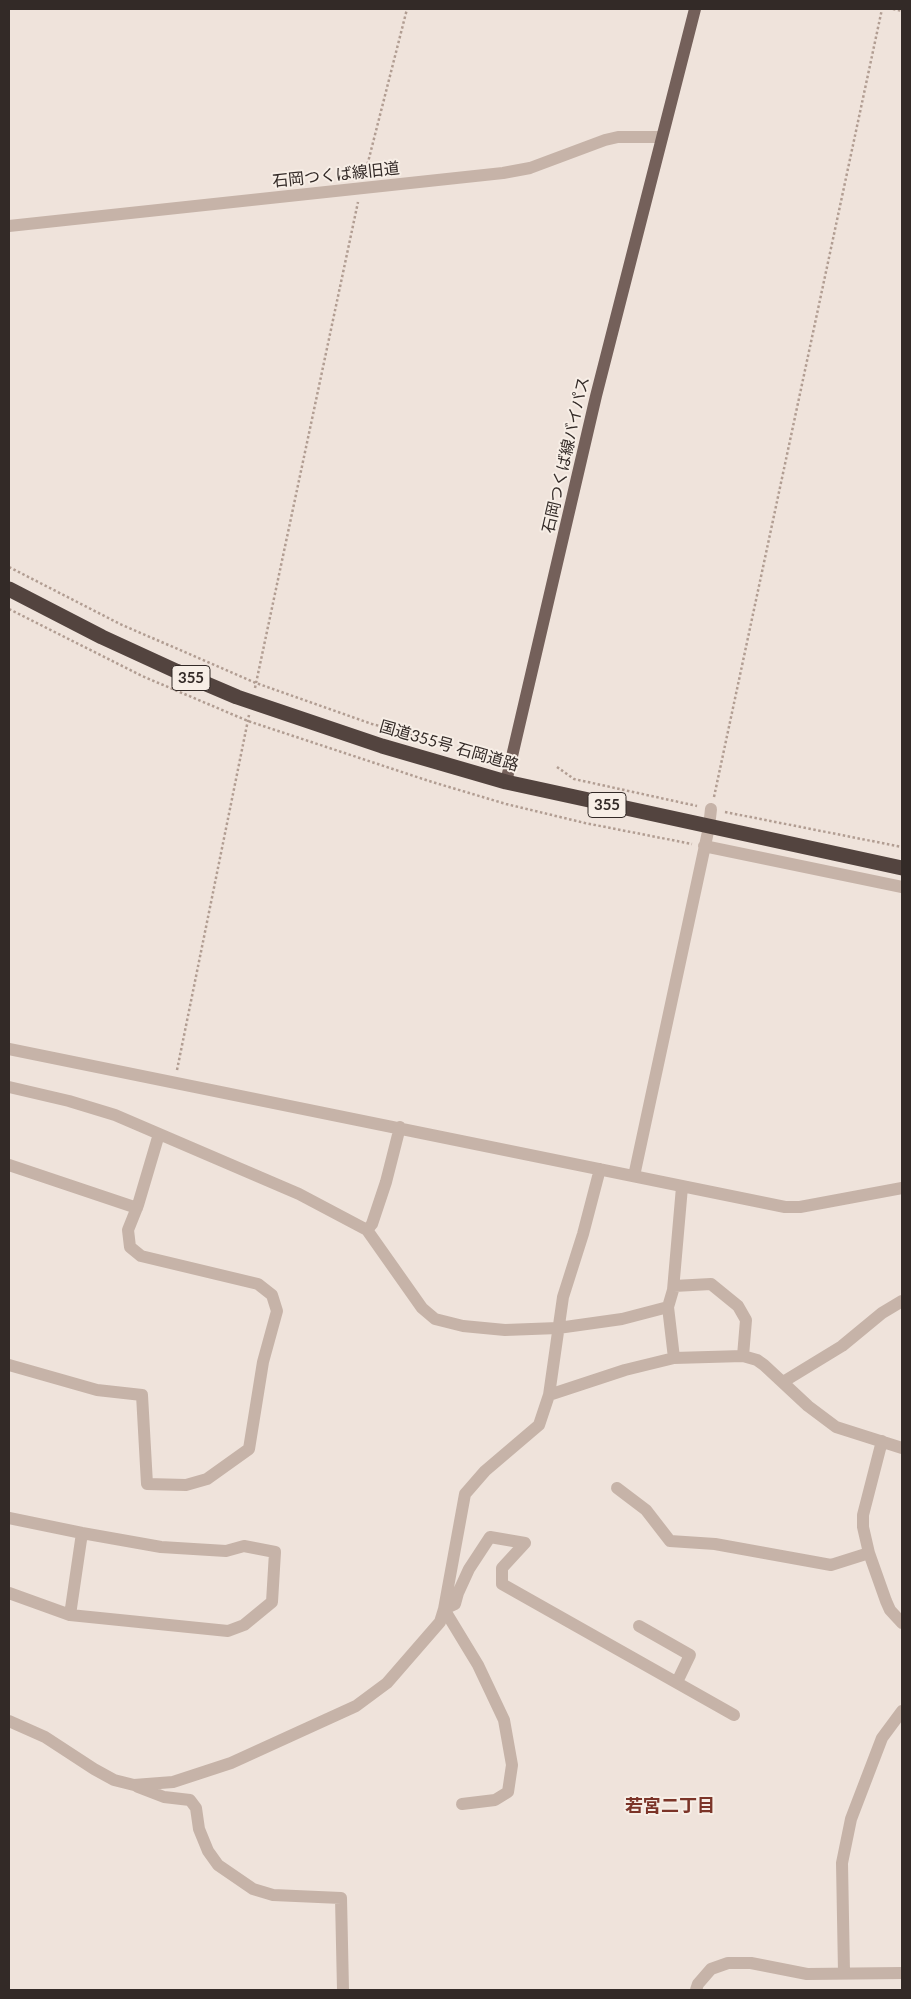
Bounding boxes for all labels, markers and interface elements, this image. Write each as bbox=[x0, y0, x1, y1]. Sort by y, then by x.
street label: 石岡つくば線旧道 bbox=[271, 159, 401, 191]
street label: 石岡つくば線バイパス bbox=[539, 375, 593, 535]
road number: 355 bbox=[172, 666, 210, 690]
street label: 国道355号 石岡道路 bbox=[377, 717, 521, 775]
road number: 355 bbox=[588, 792, 626, 818]
district label: 若宮二丁目 bbox=[625, 1795, 715, 1817]

